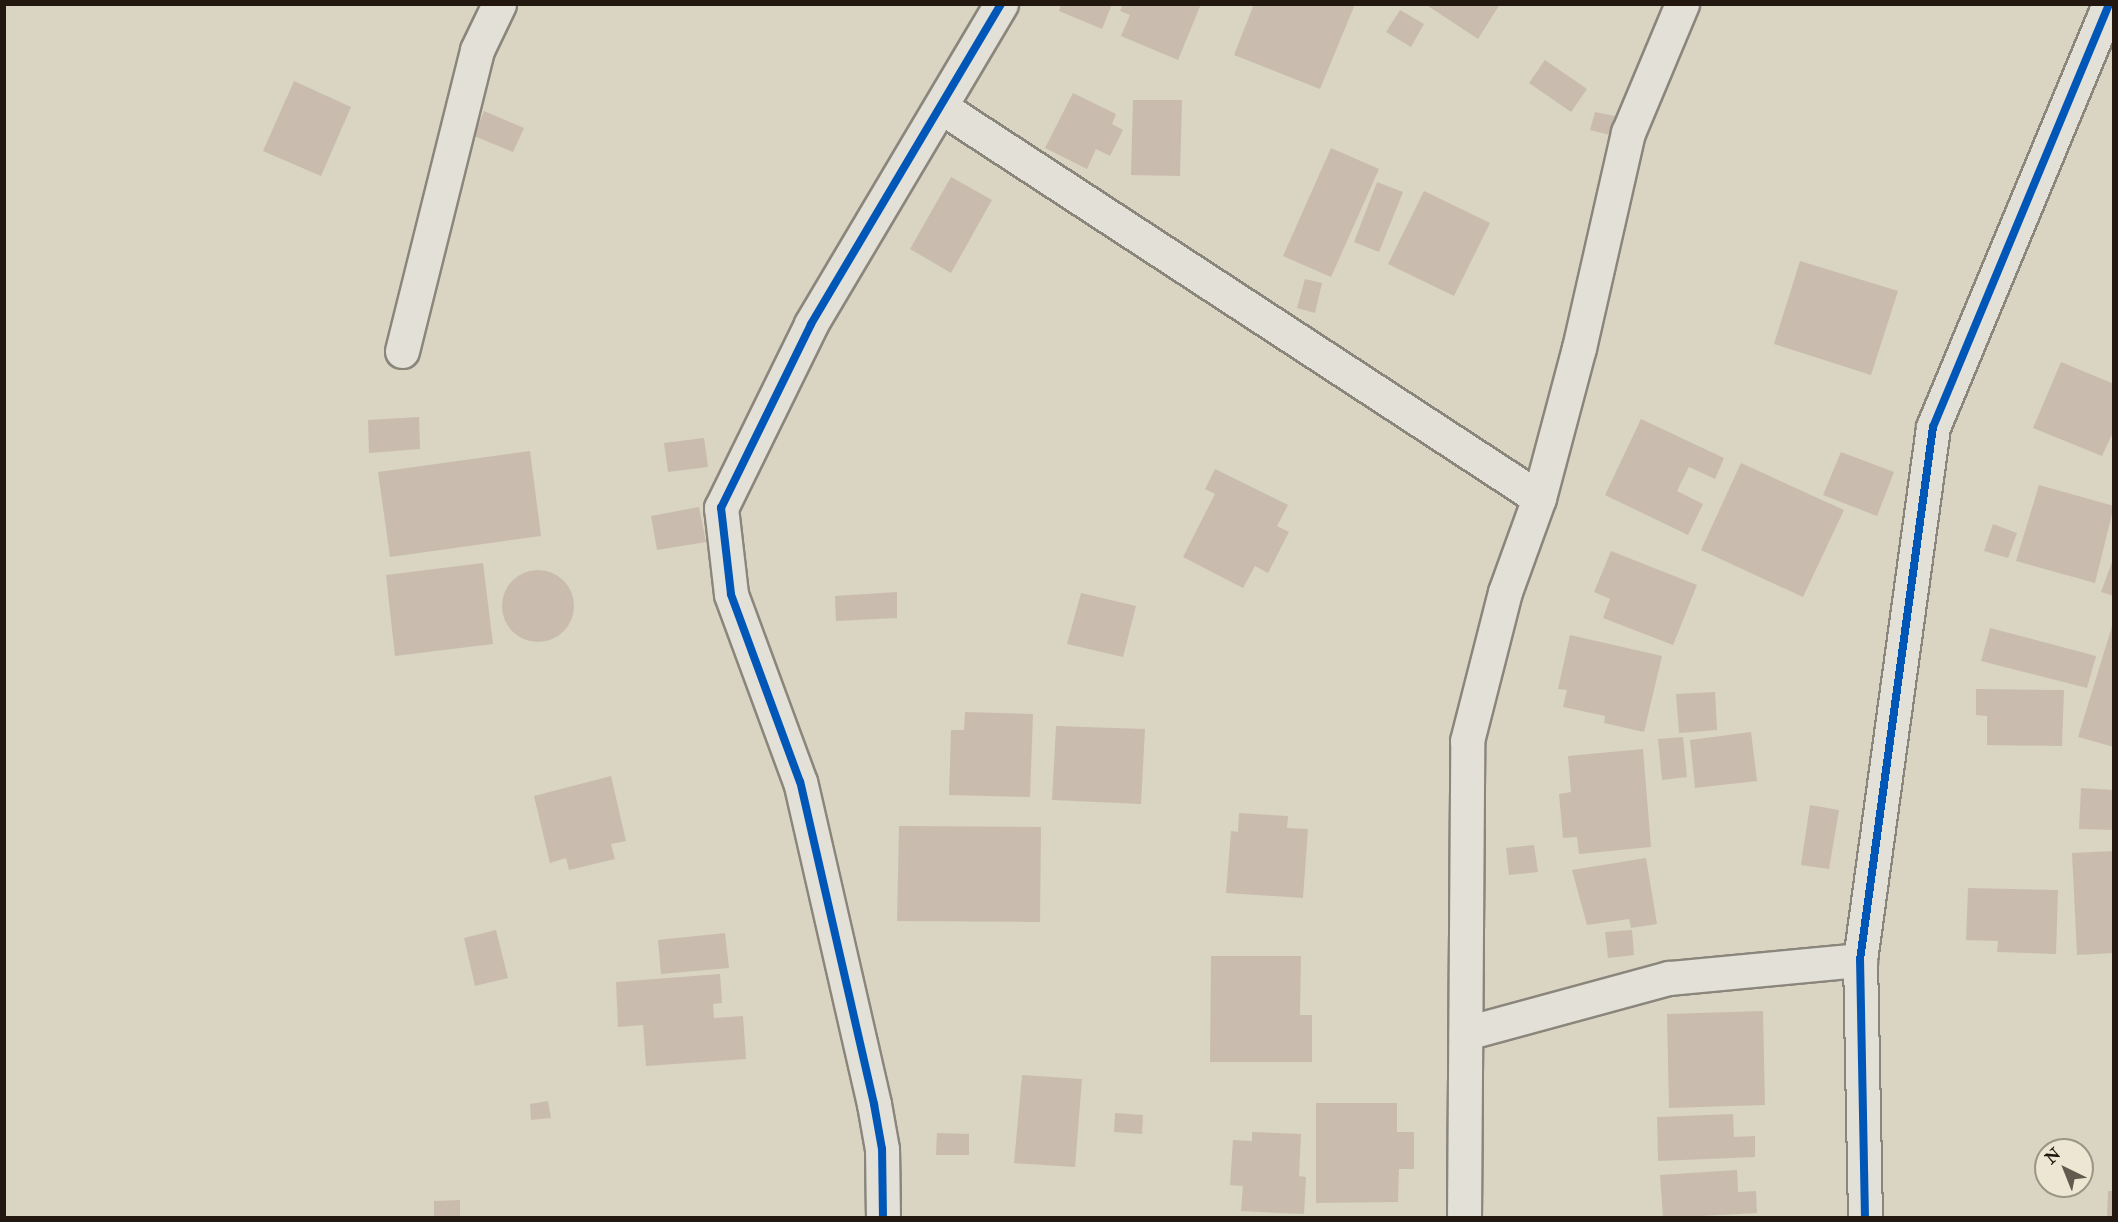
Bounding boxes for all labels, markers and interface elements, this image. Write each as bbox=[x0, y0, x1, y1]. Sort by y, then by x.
north arrow bbox=[2034, 1138, 2094, 1198]
text: N bbox=[2041, 1144, 2065, 1169]

